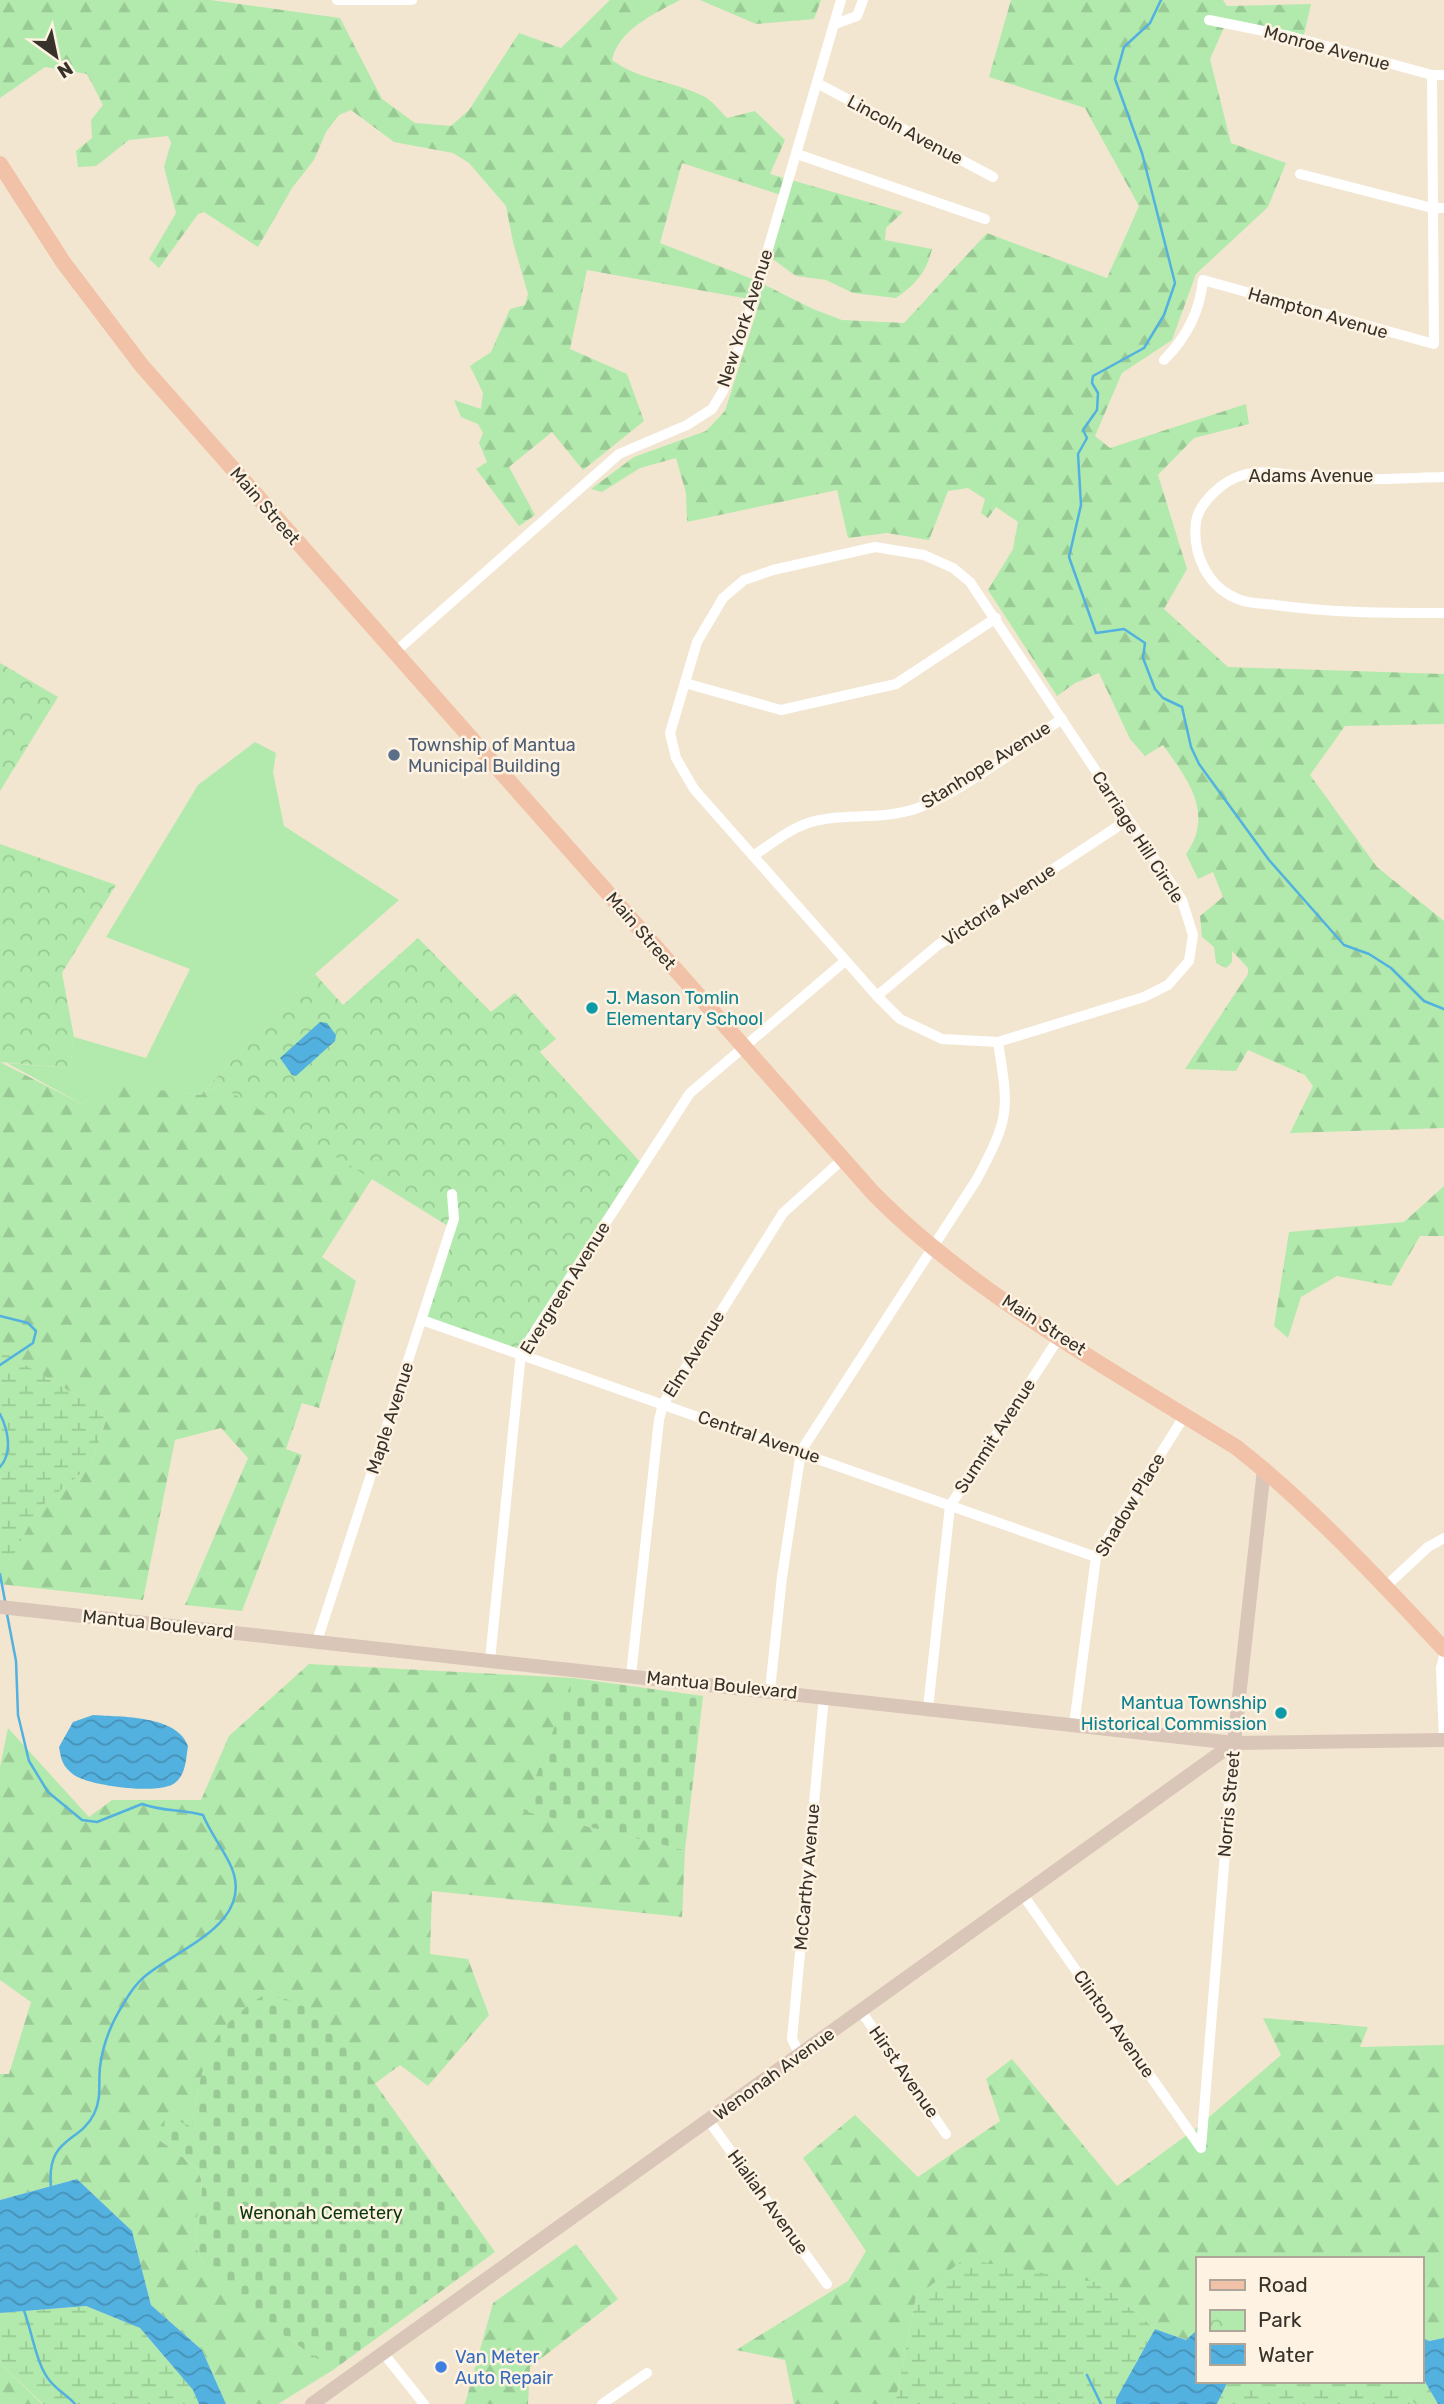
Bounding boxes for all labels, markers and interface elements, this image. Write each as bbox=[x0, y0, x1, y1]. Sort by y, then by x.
north arrow bbox=[21, 21, 91, 91]
street label: Monroe Avenue bbox=[1262, 21, 1392, 75]
text: N bbox=[53, 56, 77, 83]
street label: Lincoln Avenue bbox=[843, 90, 967, 170]
street label: New York Avenue bbox=[712, 246, 778, 390]
street label: Hampton Avenue bbox=[1245, 282, 1391, 344]
street label: Main Street bbox=[225, 463, 305, 549]
street label: Adams Avenue bbox=[1249, 465, 1373, 487]
street label: Stanhope Avenue bbox=[917, 716, 1055, 814]
place label: Township of Mantua Municipal Building bbox=[408, 734, 576, 777]
marker: Township of Mantua Municipal Building bbox=[386, 747, 402, 763]
street label: Carriage Hill Circle bbox=[1087, 767, 1189, 907]
street label: Victoria Avenue bbox=[938, 859, 1060, 951]
street label: Main Street bbox=[601, 888, 681, 974]
place label: J. Mason Tomlin Elementary School bbox=[606, 987, 763, 1030]
marker: J. Mason Tomlin Elementary School bbox=[584, 1000, 600, 1016]
street label: Evergreen Avenue bbox=[515, 1218, 615, 1358]
street label: Main Street bbox=[998, 1290, 1090, 1360]
street label: Elm Avenue bbox=[659, 1307, 729, 1401]
street label: Maple Avenue bbox=[362, 1359, 418, 1477]
street label: Summit Avenue bbox=[950, 1374, 1040, 1498]
street label: Central Avenue bbox=[695, 1406, 823, 1468]
street label: Shadow Place bbox=[1090, 1449, 1170, 1561]
street label: Mantua Boulevard bbox=[82, 1605, 234, 1643]
street label: Mantua Boulevard bbox=[646, 1666, 798, 1704]
place label: Mantua Township Historical Commission bbox=[1081, 1692, 1267, 1735]
marker: Mantua Township Historical Commission bbox=[1273, 1705, 1289, 1721]
street label: Norris Street bbox=[1213, 1750, 1245, 1858]
street label: McCarthy Avenue bbox=[790, 1803, 824, 1951]
street label: Clinton Avenue bbox=[1069, 1966, 1159, 2082]
street label: Hirst Avenue bbox=[864, 2022, 944, 2122]
street label: Wenonah Avenue bbox=[709, 2023, 839, 2125]
street label: Hialiah Avenue bbox=[723, 2145, 813, 2259]
park label: Wenonah Cemetery bbox=[239, 2202, 403, 2224]
legend bbox=[1196, 2257, 1423, 2383]
text: Road bbox=[1258, 2272, 1308, 2297]
text: Park bbox=[1258, 2307, 1302, 2332]
text: Water bbox=[1258, 2342, 1314, 2367]
place label: Van Meter Auto Repair bbox=[455, 2346, 553, 2389]
marker: Van Meter Auto Repair bbox=[433, 2359, 449, 2375]

